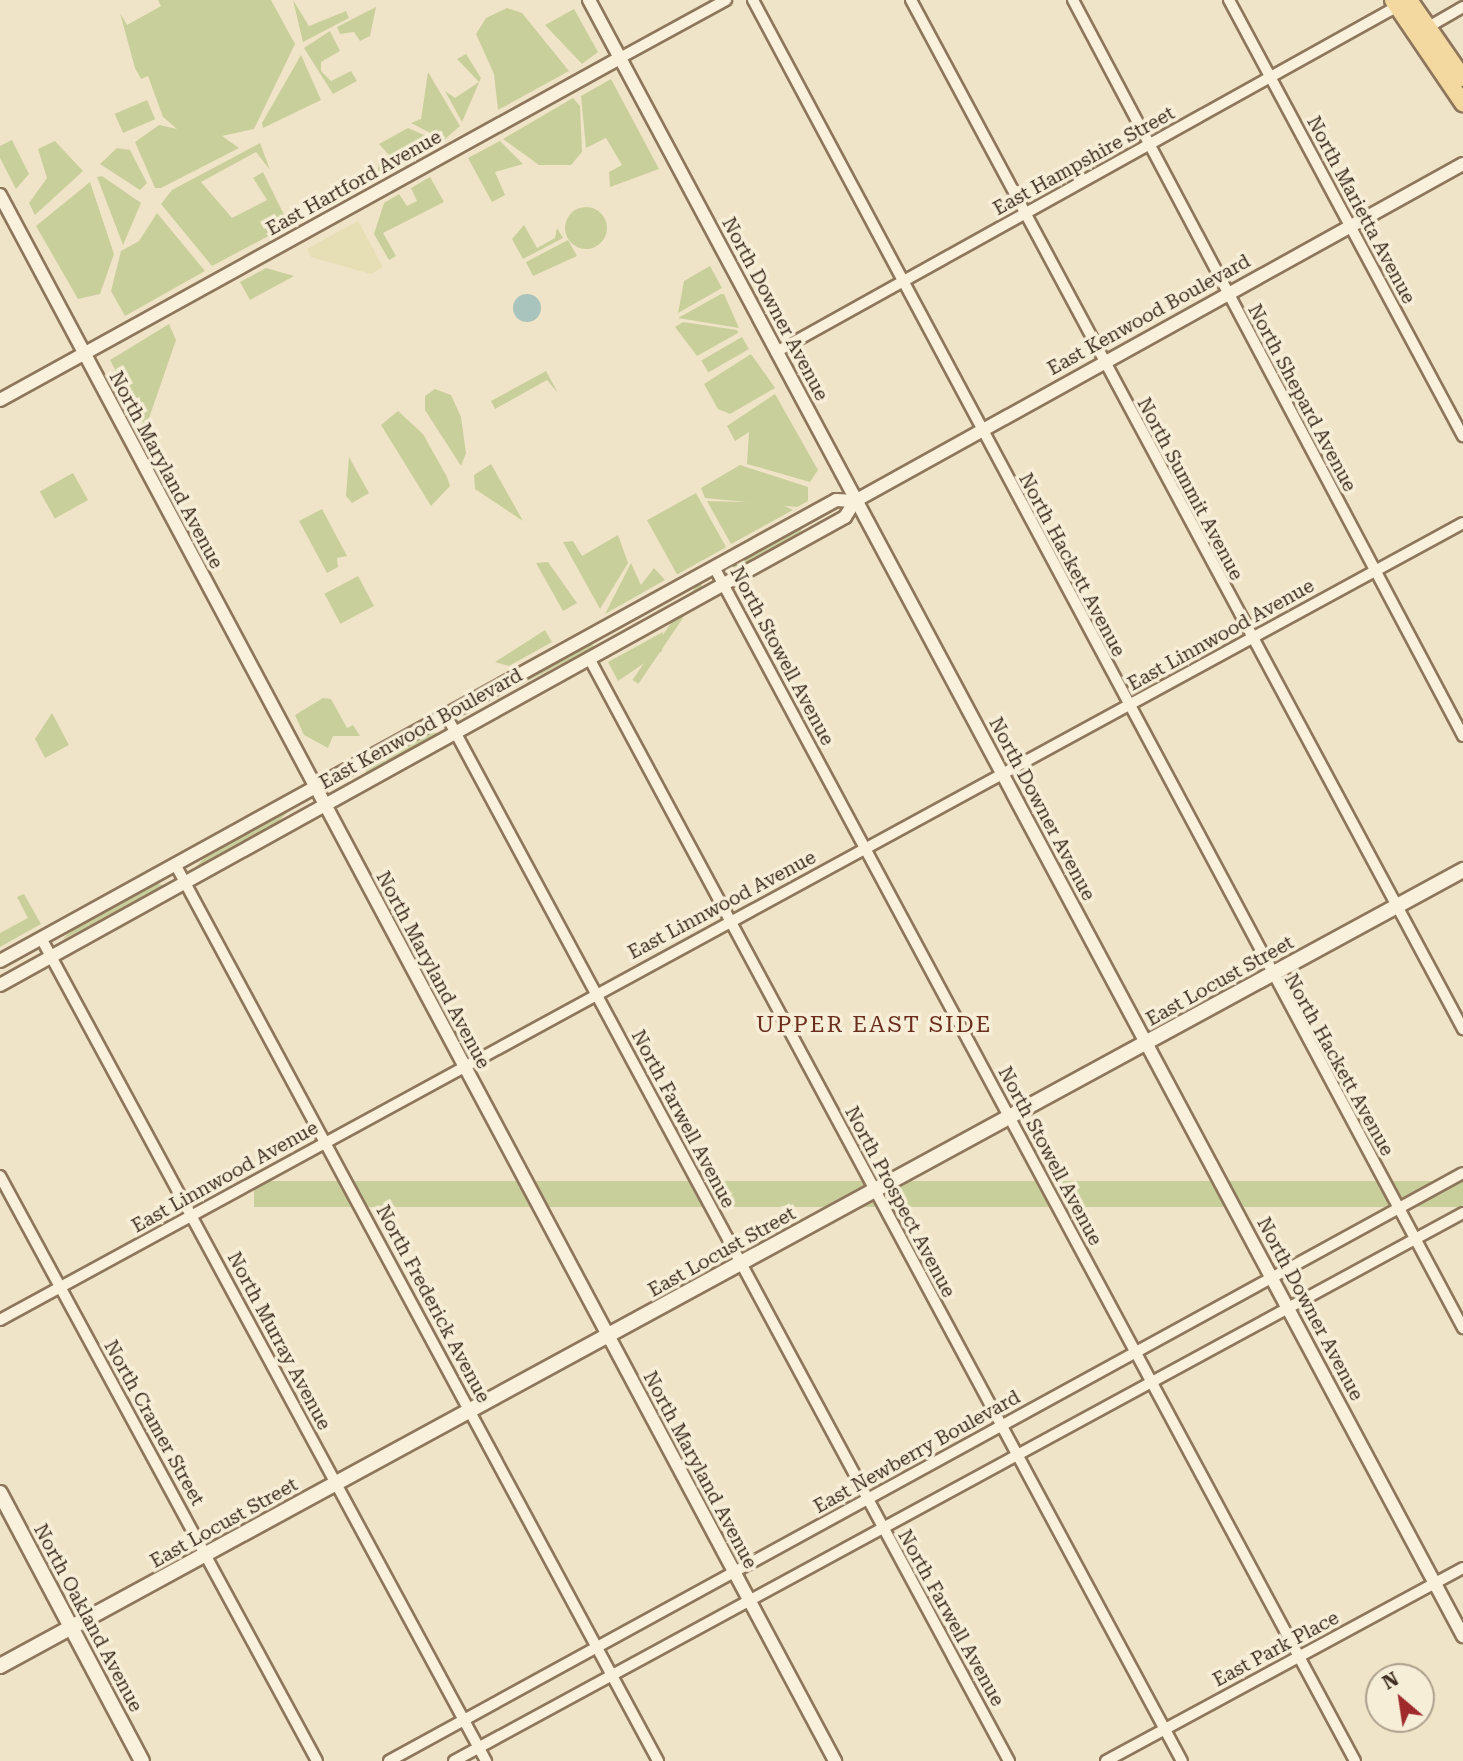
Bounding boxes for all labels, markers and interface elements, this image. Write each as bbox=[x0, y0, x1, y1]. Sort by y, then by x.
street label: East Hampshire Street bbox=[989, 102, 1179, 220]
street label: North Marietta Avenue bbox=[1302, 112, 1420, 308]
street label: East Hartford Avenue bbox=[263, 125, 445, 241]
street label: North Downer Avenue bbox=[717, 214, 833, 404]
street label: East Kenwood Boulevard bbox=[1044, 250, 1254, 380]
street label: North Shepard Avenue bbox=[1243, 300, 1361, 496]
street label: North Maryland Avenue bbox=[104, 367, 228, 573]
street label: North Summit Avenue bbox=[1132, 394, 1248, 584]
street label: North Hackett Avenue bbox=[1014, 469, 1130, 661]
street label: North Stowell Avenue bbox=[725, 563, 839, 749]
street label: East Linnwood Avenue bbox=[1124, 574, 1318, 696]
street label: East Kenwood Boulevard bbox=[316, 664, 526, 794]
street label: North Downer Avenue bbox=[984, 714, 1100, 904]
street label: East Linnwood Avenue bbox=[624, 846, 820, 964]
street label: North Maryland Avenue bbox=[371, 867, 495, 1073]
street label: East Locust Street bbox=[1142, 931, 1298, 1031]
street label: North Hackett Avenue bbox=[1279, 970, 1399, 1160]
district label: UPPER EAST SIDE bbox=[758, 1011, 990, 1039]
street label: North Farwell Avenue bbox=[626, 1026, 740, 1212]
street label: North Stowell Avenue bbox=[993, 1063, 1107, 1249]
street label: North Prospect Avenue bbox=[840, 1103, 960, 1301]
street label: East Linnwood Avenue bbox=[128, 1116, 322, 1238]
street label: North Frederick Avenue bbox=[371, 1201, 495, 1407]
street label: East Locust Street bbox=[644, 1202, 800, 1302]
street label: North Downer Avenue bbox=[1252, 1214, 1368, 1404]
street label: North Murray Avenue bbox=[222, 1248, 336, 1434]
street label: North Cramer Street bbox=[99, 1336, 209, 1510]
street label: North Maryland Avenue bbox=[638, 1367, 762, 1573]
street label: East Newberry Boulevard bbox=[810, 1386, 1024, 1518]
street label: East Locust Street bbox=[146, 1473, 302, 1573]
street label: North Oakland Avenue bbox=[29, 1520, 147, 1716]
street label: North Farwell Avenue bbox=[893, 1526, 1009, 1710]
street label: East Park Place bbox=[1209, 1606, 1343, 1692]
north arrow bbox=[1365, 1663, 1435, 1733]
text: N bbox=[1379, 1667, 1403, 1695]

